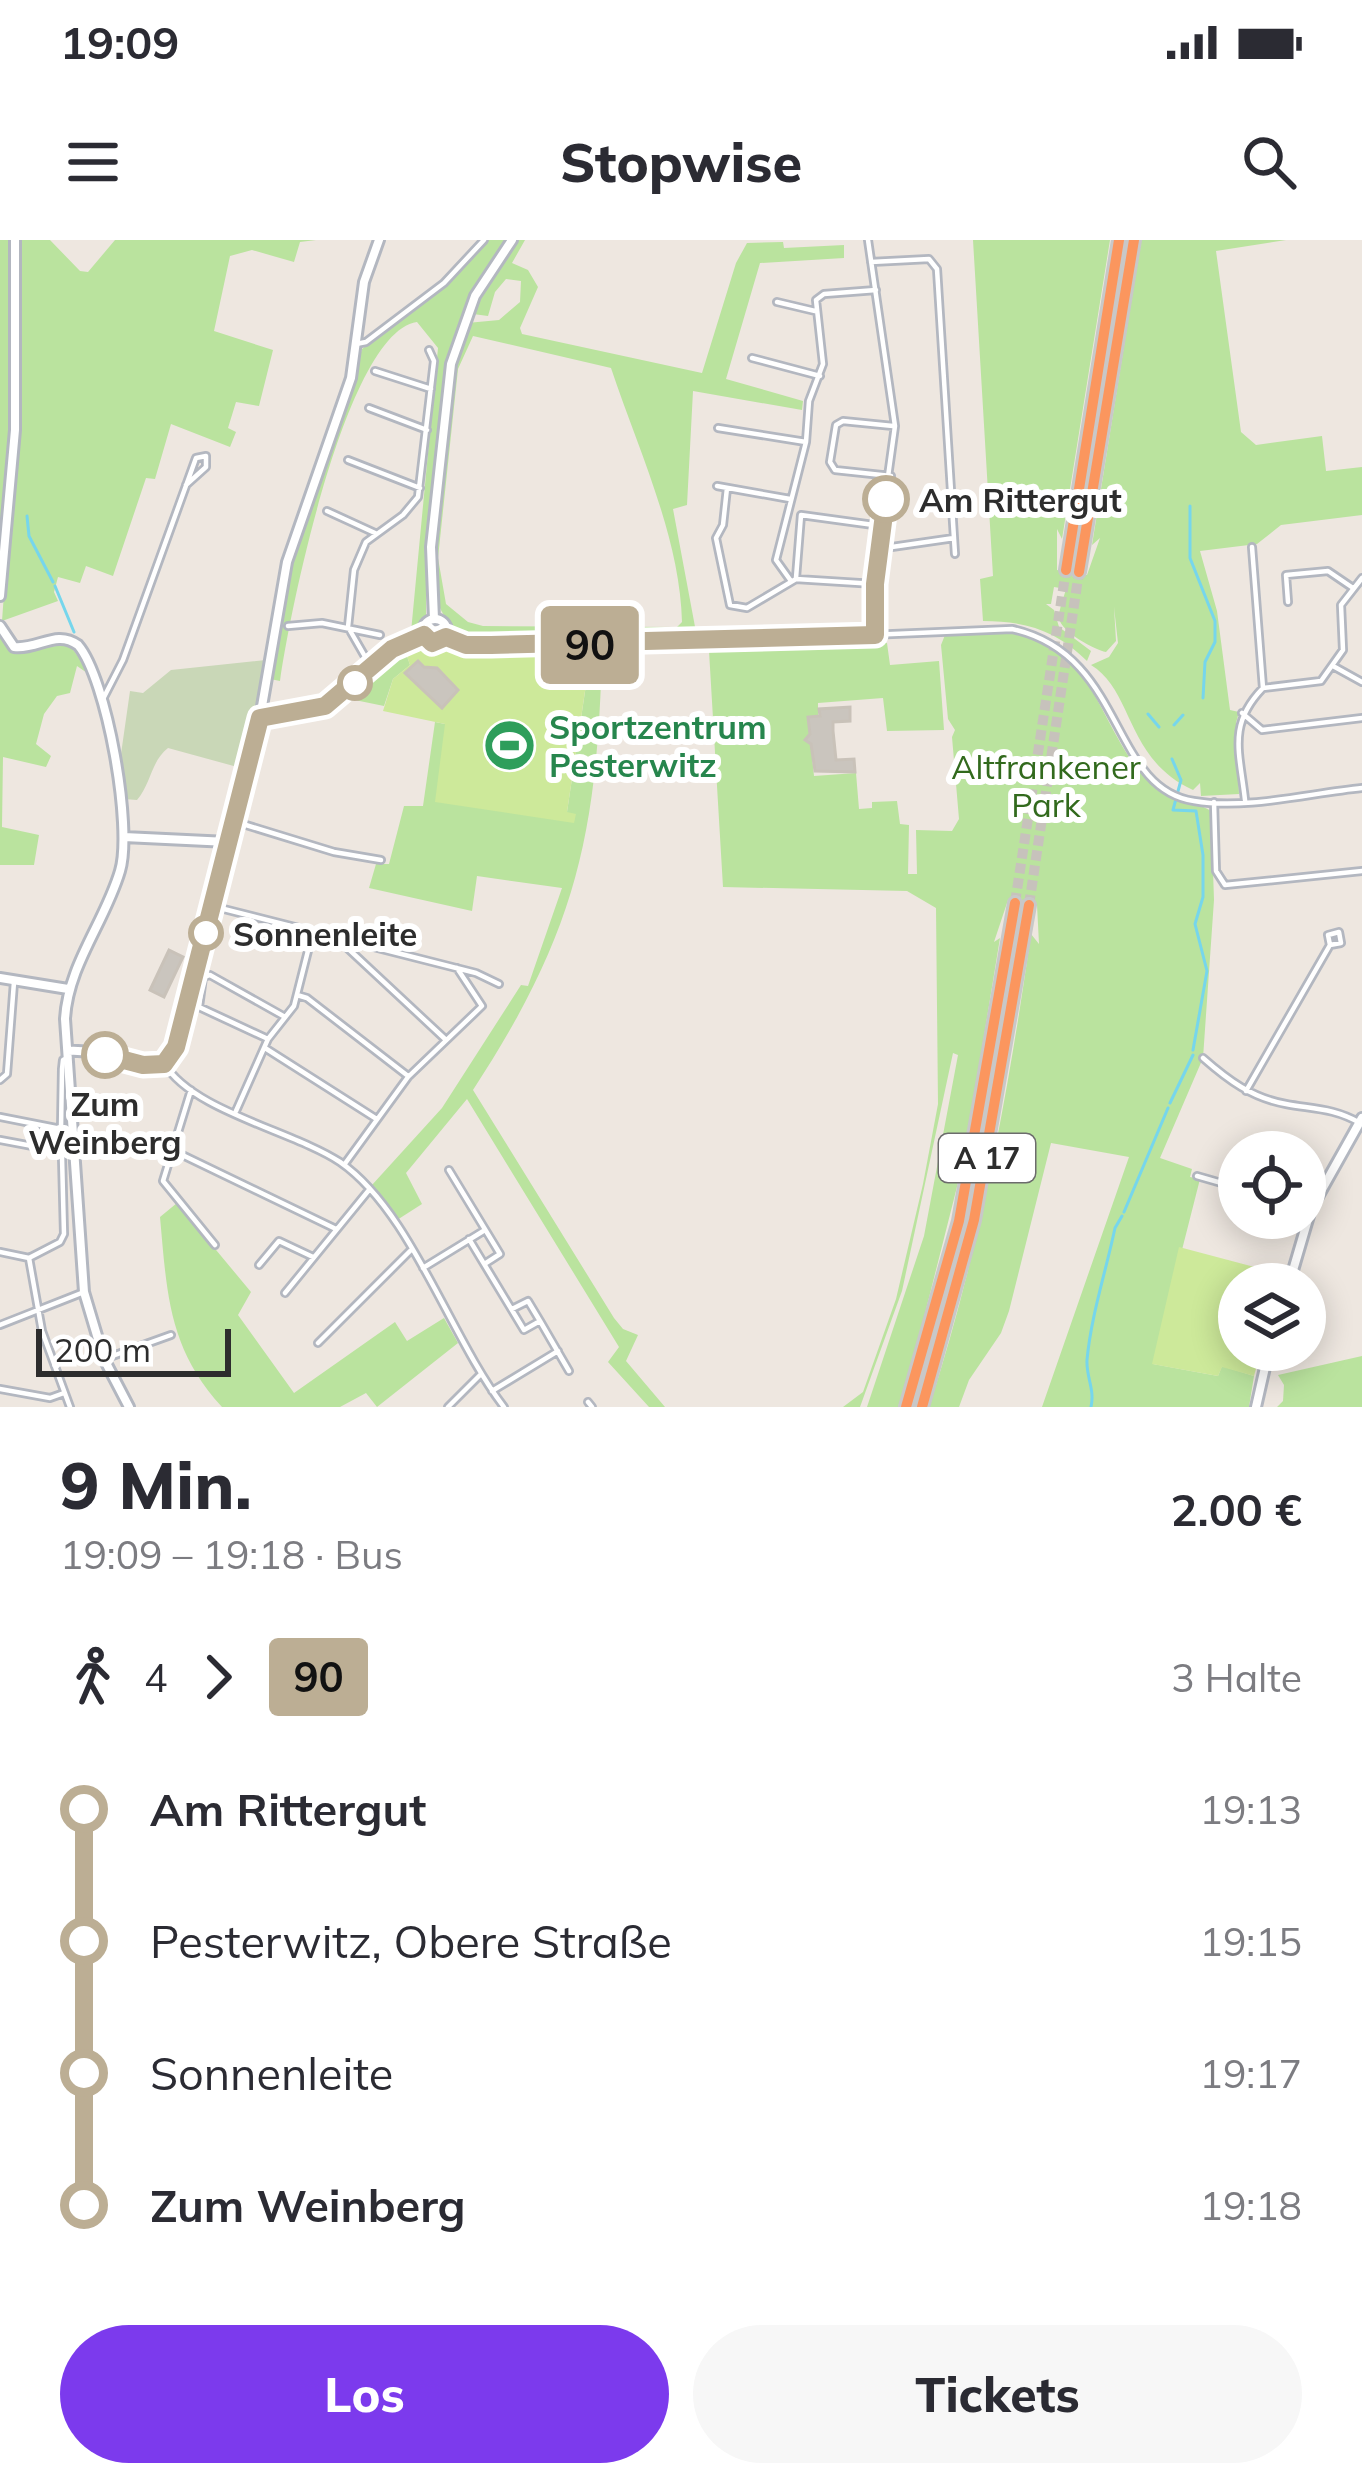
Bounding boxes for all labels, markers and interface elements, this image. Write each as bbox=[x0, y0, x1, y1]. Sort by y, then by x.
text: 19:09 bbox=[60, 14, 179, 70]
text: Stopwise bbox=[560, 128, 802, 196]
icon: menu bbox=[60, 129, 126, 195]
icon: search bbox=[1236, 129, 1302, 195]
marker: Am Rittergut bbox=[864, 477, 908, 521]
place label: Am Rittergut bbox=[919, 479, 1122, 520]
line badge: 90 bbox=[536, 606, 644, 684]
text: 90 bbox=[565, 618, 615, 671]
unlabelled marker bbox=[339, 667, 371, 699]
place label: Sportzentrum Pesterwitz bbox=[549, 706, 767, 785]
sports icon: Sportzentrum Pesterwitz bbox=[482, 717, 538, 773]
park label: Altfrankener Park bbox=[951, 746, 1141, 825]
place label: Sonnenleite bbox=[233, 913, 417, 954]
marker: Sonnenleite bbox=[190, 917, 222, 949]
marker: Zum Weinberg bbox=[83, 1033, 127, 1077]
place label: Zum Weinberg bbox=[28, 1083, 182, 1162]
map controls bbox=[1218, 1131, 1326, 1371]
button: locate bbox=[1218, 1131, 1326, 1239]
road number: A 17 bbox=[939, 1134, 1035, 1182]
button: layers bbox=[1218, 1263, 1326, 1371]
scale bar bbox=[36, 1323, 231, 1376]
text: 200 m bbox=[54, 1329, 151, 1370]
text: 9 Min. bbox=[60, 1443, 252, 1526]
text: 2.00 € bbox=[1171, 1481, 1302, 1537]
text: 19:09 – 19:18 · Bus bbox=[60, 1530, 403, 1579]
icon: walk bbox=[60, 1644, 126, 1710]
icon: forward bbox=[185, 1644, 251, 1710]
text: 90 bbox=[293, 1650, 344, 1703]
text: 4 bbox=[144, 1653, 167, 1702]
text: 3 Halte bbox=[1171, 1653, 1302, 1702]
text: Am Rittergut bbox=[150, 1781, 426, 1837]
text: 19:13 bbox=[1200, 1785, 1302, 1834]
text: Pesterwitz, Obere Straße bbox=[150, 1913, 672, 1969]
text: 19:15 bbox=[1200, 1917, 1302, 1966]
text: Sonnenleite bbox=[150, 2045, 393, 2101]
text: 19:17 bbox=[1200, 2049, 1302, 2098]
text: Zum Weinberg bbox=[150, 2177, 466, 2233]
text: 19:18 bbox=[1200, 2181, 1302, 2230]
button: Los bbox=[60, 2325, 669, 2463]
button: Tickets bbox=[693, 2325, 1302, 2463]

